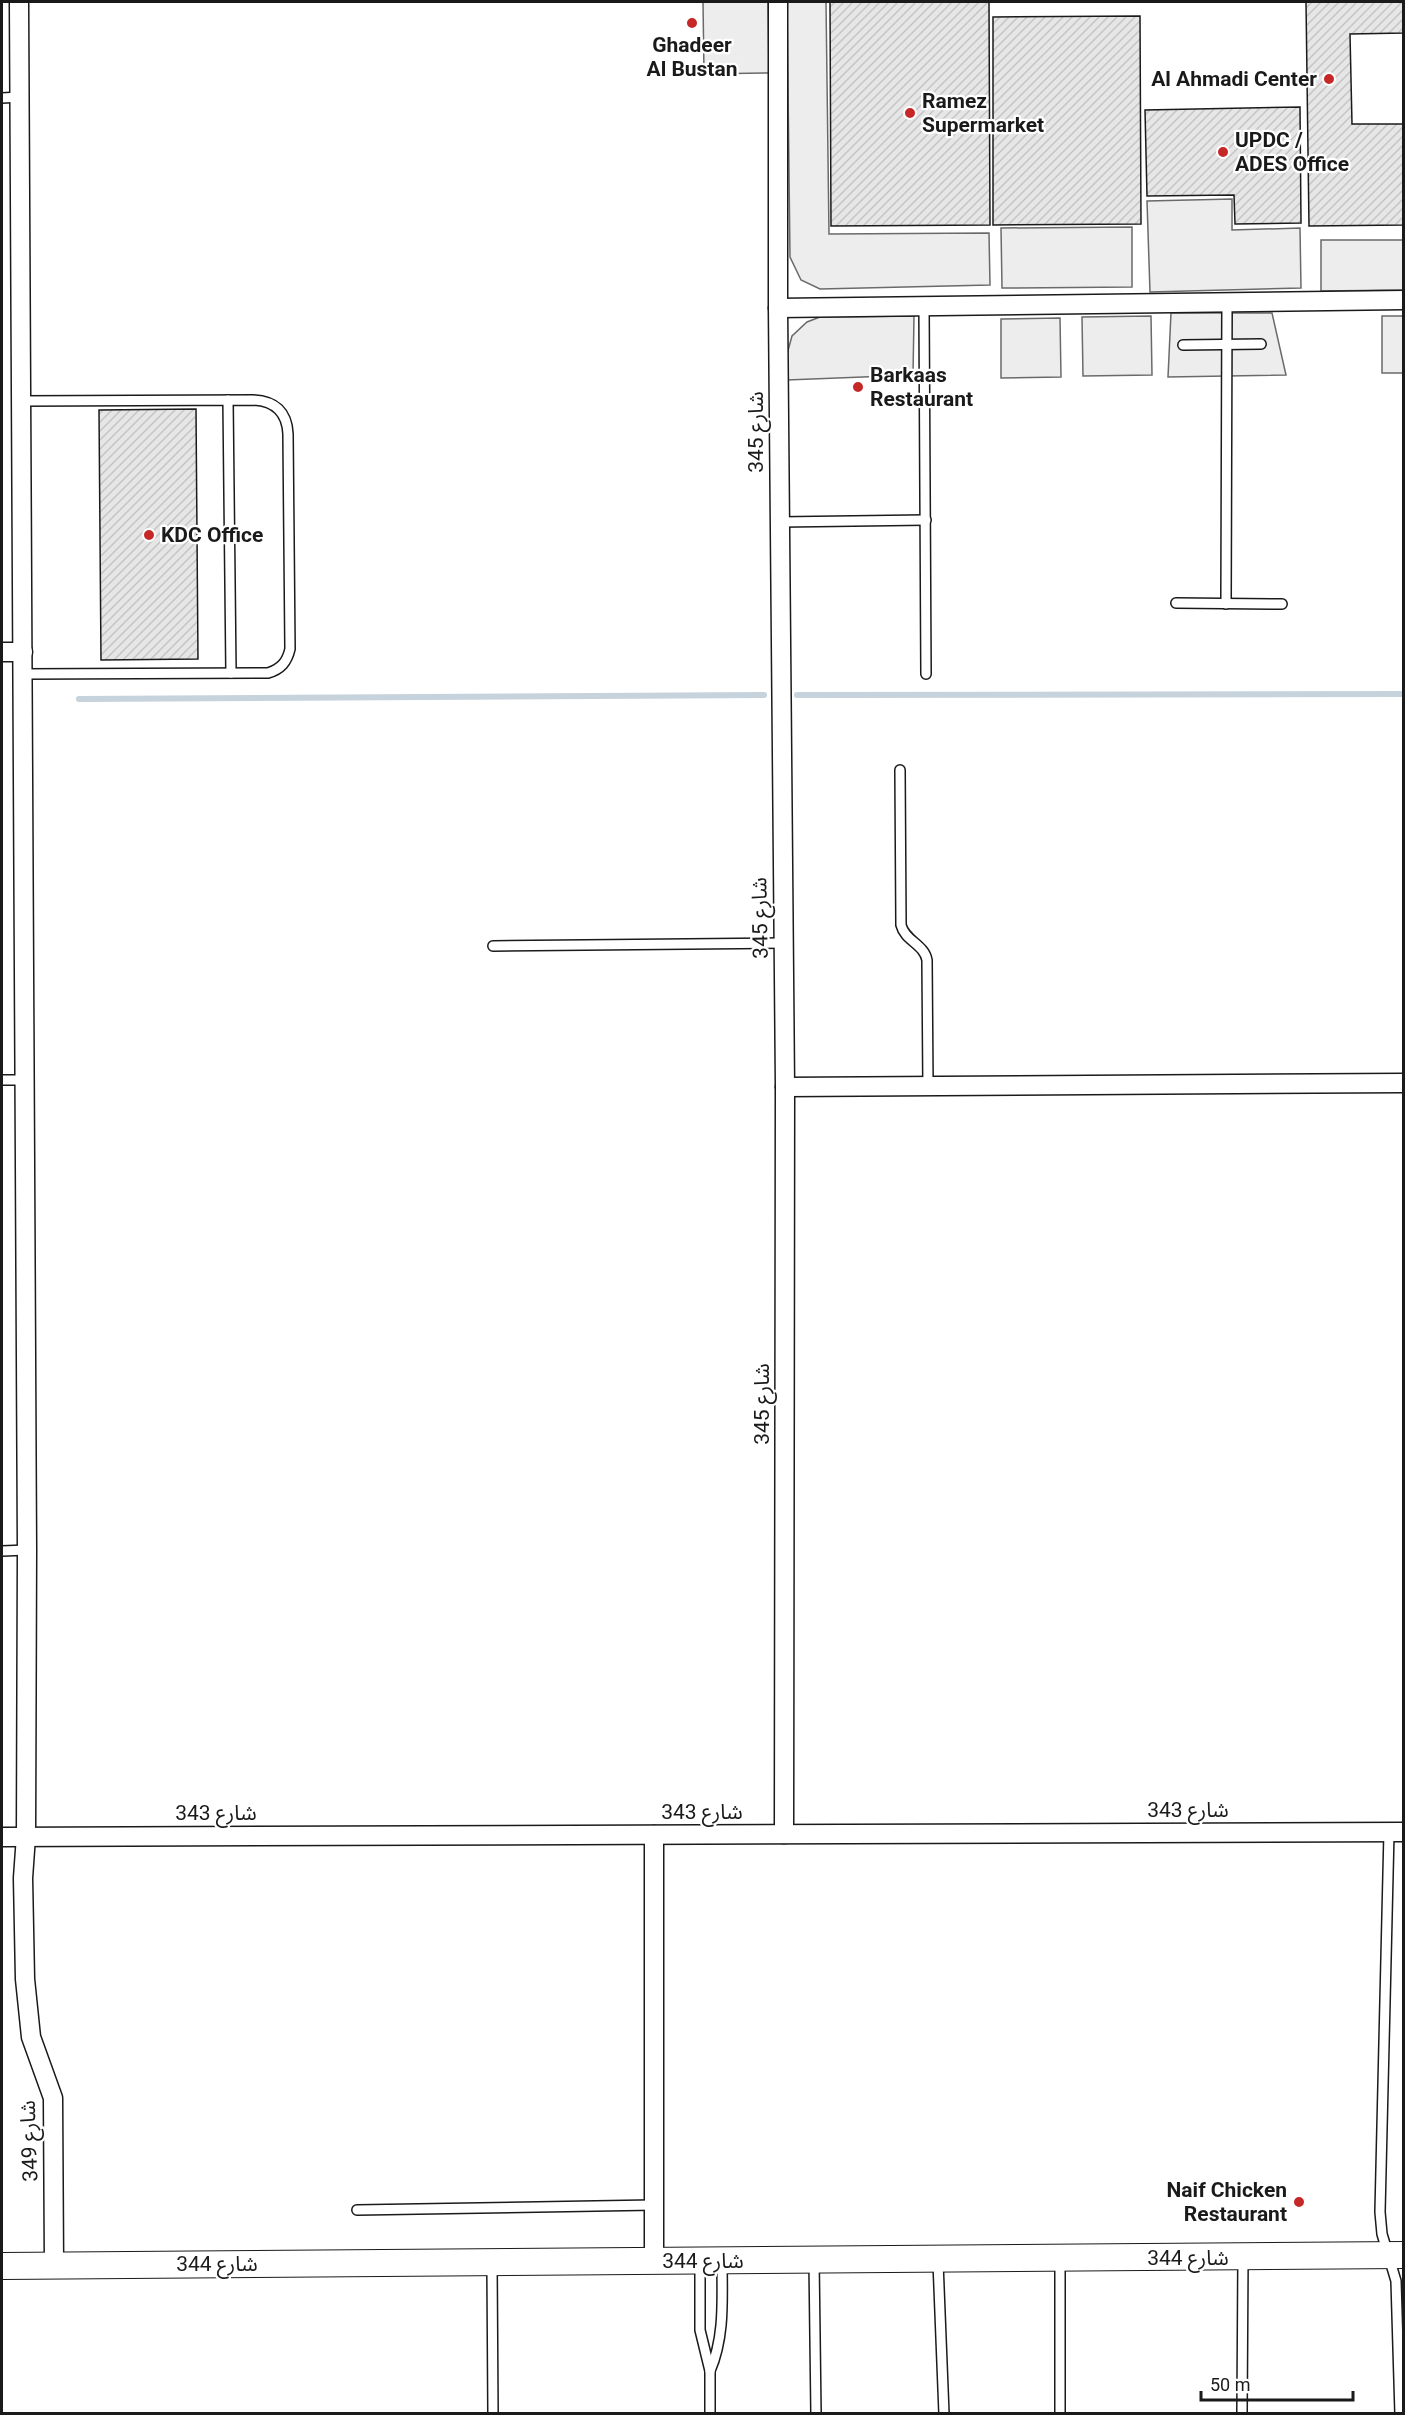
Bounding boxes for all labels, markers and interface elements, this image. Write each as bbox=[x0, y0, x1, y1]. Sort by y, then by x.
marker: Ghadeer Al Bustan bbox=[685, 16, 699, 30]
place label: Ghadeer Al Bustan bbox=[647, 33, 737, 81]
place label: Al Ahmadi Center bbox=[1151, 67, 1317, 91]
marker: Al Ahmadi Center bbox=[1322, 72, 1336, 86]
place label: Ramez Supermarket bbox=[922, 89, 1044, 137]
marker: Ramez Supermarket bbox=[903, 106, 917, 120]
place label: UPDC / ADES Office bbox=[1235, 128, 1349, 176]
marker: UPDC / ADES Office bbox=[1216, 145, 1230, 159]
place label: Barkaas Restaurant bbox=[870, 363, 973, 411]
marker: Barkaas Restaurant bbox=[851, 380, 865, 394]
street label: شارع 345 bbox=[744, 391, 771, 473]
place label: KDC Office bbox=[161, 523, 263, 547]
marker: KDC Office bbox=[142, 528, 156, 542]
street label: شارع 345 bbox=[747, 877, 776, 959]
street label: شارع 345 bbox=[750, 1363, 777, 1445]
street label: شارع 343 bbox=[1147, 1798, 1229, 1825]
street label: شارع 343 bbox=[661, 1800, 743, 1827]
street label: شارع 343 bbox=[175, 1801, 257, 1828]
street label: شارع 349 bbox=[16, 2100, 45, 2182]
place label: Naif Chicken Restaurant bbox=[1167, 2178, 1287, 2226]
marker: Naif Chicken Restaurant bbox=[1292, 2195, 1306, 2209]
street label: شارع 344 bbox=[1147, 2246, 1229, 2273]
street label: شارع 344 bbox=[662, 2249, 744, 2276]
street label: شارع 344 bbox=[176, 2252, 258, 2279]
scale bar bbox=[1201, 2364, 1352, 2402]
text: 50 m bbox=[1210, 2374, 1250, 2395]

